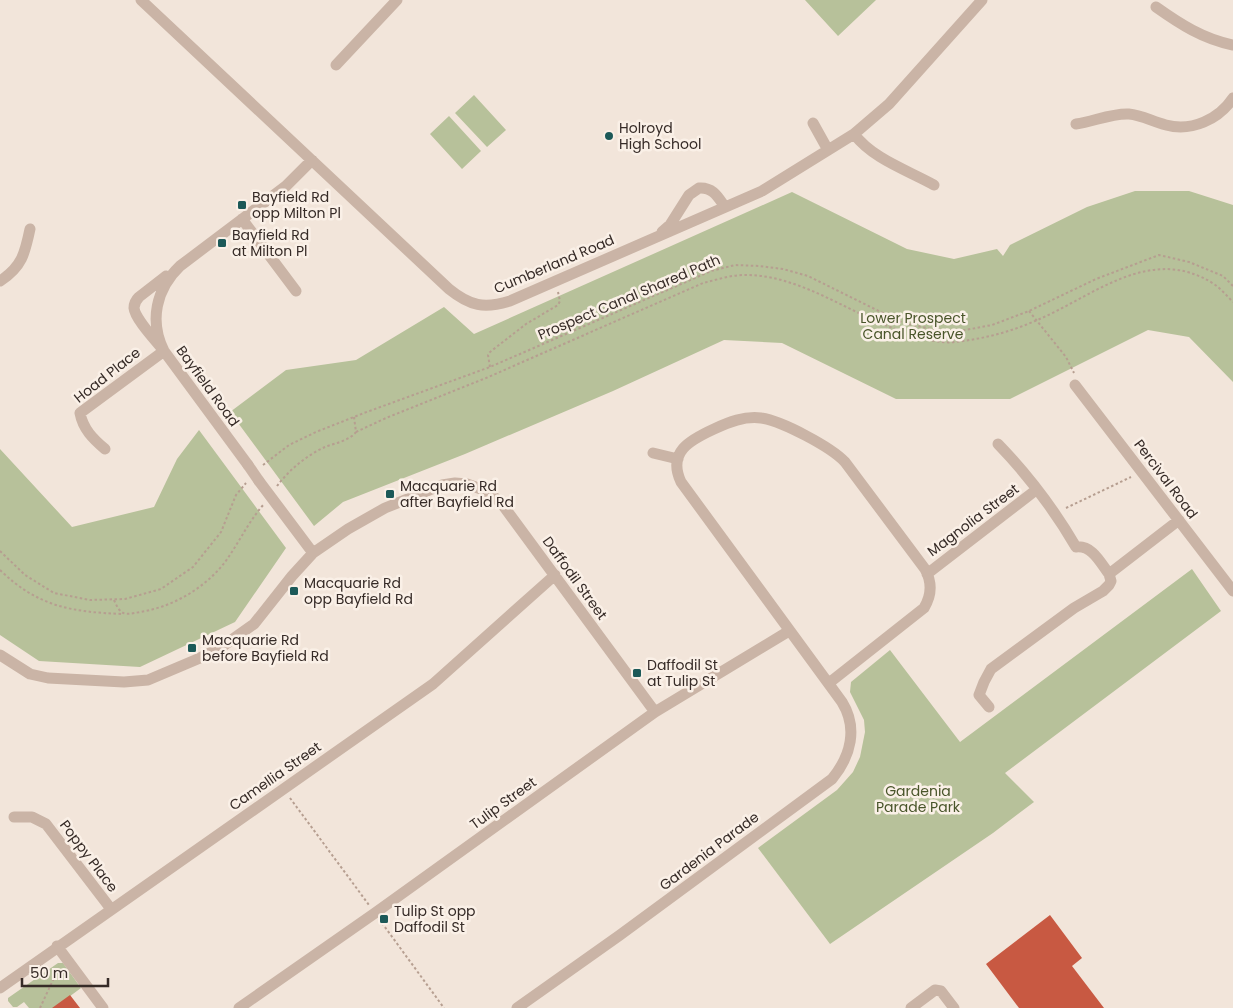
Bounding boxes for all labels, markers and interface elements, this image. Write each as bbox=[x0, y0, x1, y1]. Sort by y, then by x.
place label: Holroyd High School bbox=[619, 118, 701, 154]
marker: Holroyd High School bbox=[603, 130, 615, 142]
place label: Bayfield Rd opp Milton Pl bbox=[252, 187, 341, 223]
marker: Bayfield Rd opp Milton Pl bbox=[236, 199, 248, 211]
place label: Bayfield Rd at Milton Pl bbox=[232, 225, 309, 261]
street label: Cumberland Road bbox=[491, 230, 617, 298]
marker: Bayfield Rd at Milton Pl bbox=[216, 237, 228, 249]
street label: Prospect Canal Shared Path bbox=[535, 249, 723, 345]
park label: Lower Prospect Canal Reserve bbox=[860, 308, 966, 344]
street label: Bayfield Road bbox=[172, 341, 244, 431]
street label: Hoad Place bbox=[70, 342, 145, 407]
street label: Percival Road bbox=[1129, 435, 1203, 523]
place label: Macquarie Rd after Bayfield Rd bbox=[400, 476, 514, 512]
street label: Magnolia Street bbox=[923, 479, 1023, 561]
marker: Macquarie Rd after Bayfield Rd bbox=[384, 488, 396, 500]
street label: Daffodil Street bbox=[538, 532, 612, 624]
place label: Macquarie Rd opp Bayfield Rd bbox=[304, 573, 413, 609]
marker: Macquarie Rd opp Bayfield Rd bbox=[288, 585, 300, 597]
place label: Macquarie Rd before Bayfield Rd bbox=[202, 630, 329, 666]
marker: Macquarie Rd before Bayfield Rd bbox=[186, 642, 198, 654]
place label: Daffodil St at Tulip St bbox=[647, 655, 718, 691]
marker: Daffodil St at Tulip St bbox=[631, 667, 643, 679]
street label: Camellia Street bbox=[225, 737, 325, 815]
street label: Tulip Street bbox=[466, 772, 540, 834]
park label: Gardenia Parade Park bbox=[876, 781, 961, 817]
street label: Gardenia Parade bbox=[655, 807, 763, 895]
street label: Poppy Place bbox=[55, 816, 123, 897]
place label: Tulip St opp Daffodil St bbox=[394, 901, 476, 937]
marker: Tulip St opp Daffodil St bbox=[378, 913, 390, 925]
scale bar bbox=[22, 956, 109, 988]
text: 50 m bbox=[30, 962, 68, 983]

